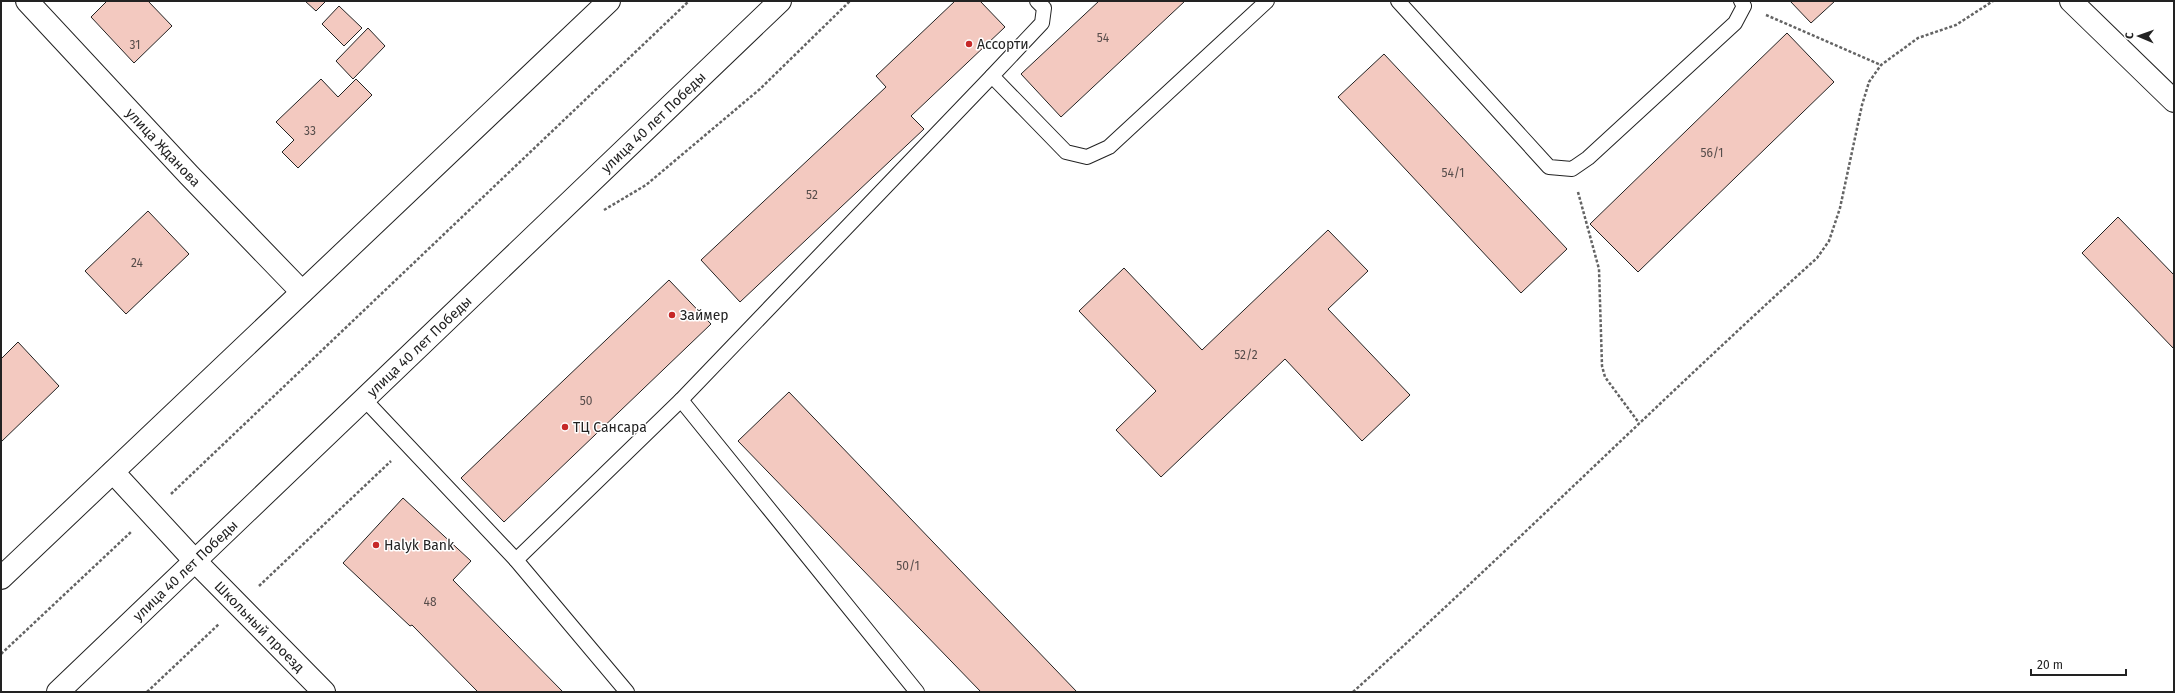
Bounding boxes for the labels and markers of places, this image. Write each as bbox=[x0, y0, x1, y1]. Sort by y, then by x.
place label: Ассорти bbox=[977, 36, 1029, 53]
marker: Ассорти bbox=[964, 39, 974, 49]
place label: Займер bbox=[680, 307, 729, 324]
marker: Займер bbox=[667, 310, 677, 320]
place label: ТЦ Сансара bbox=[573, 419, 647, 436]
marker: ТЦ Сансара bbox=[560, 422, 570, 432]
place label: Halyk Bank bbox=[384, 537, 455, 554]
marker: Halyk Bank bbox=[371, 540, 381, 550]

